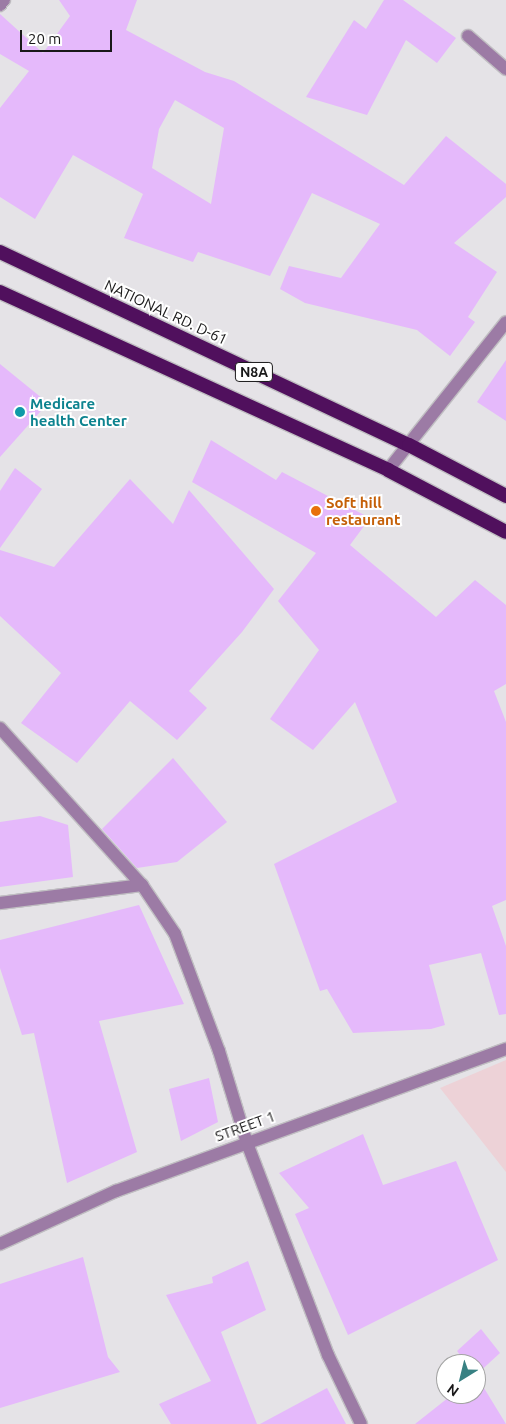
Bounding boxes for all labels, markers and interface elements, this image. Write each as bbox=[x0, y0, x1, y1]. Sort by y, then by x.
scale bar bbox=[22, 20, 115, 52]
text: 20 m bbox=[28, 30, 61, 47]
street label: NATIONAL RD. D-61 bbox=[102, 276, 230, 348]
road number: N8A bbox=[234, 361, 274, 384]
place label: Medicare health Center bbox=[30, 394, 127, 429]
marker: Medicare health Center bbox=[14, 406, 26, 418]
place label: Soft hill restaurant bbox=[326, 493, 400, 528]
marker: Soft hill restaurant bbox=[310, 505, 322, 517]
street label: STREET 1 bbox=[213, 1107, 277, 1145]
north arrow bbox=[436, 1354, 486, 1404]
text: N bbox=[444, 1381, 462, 1400]

